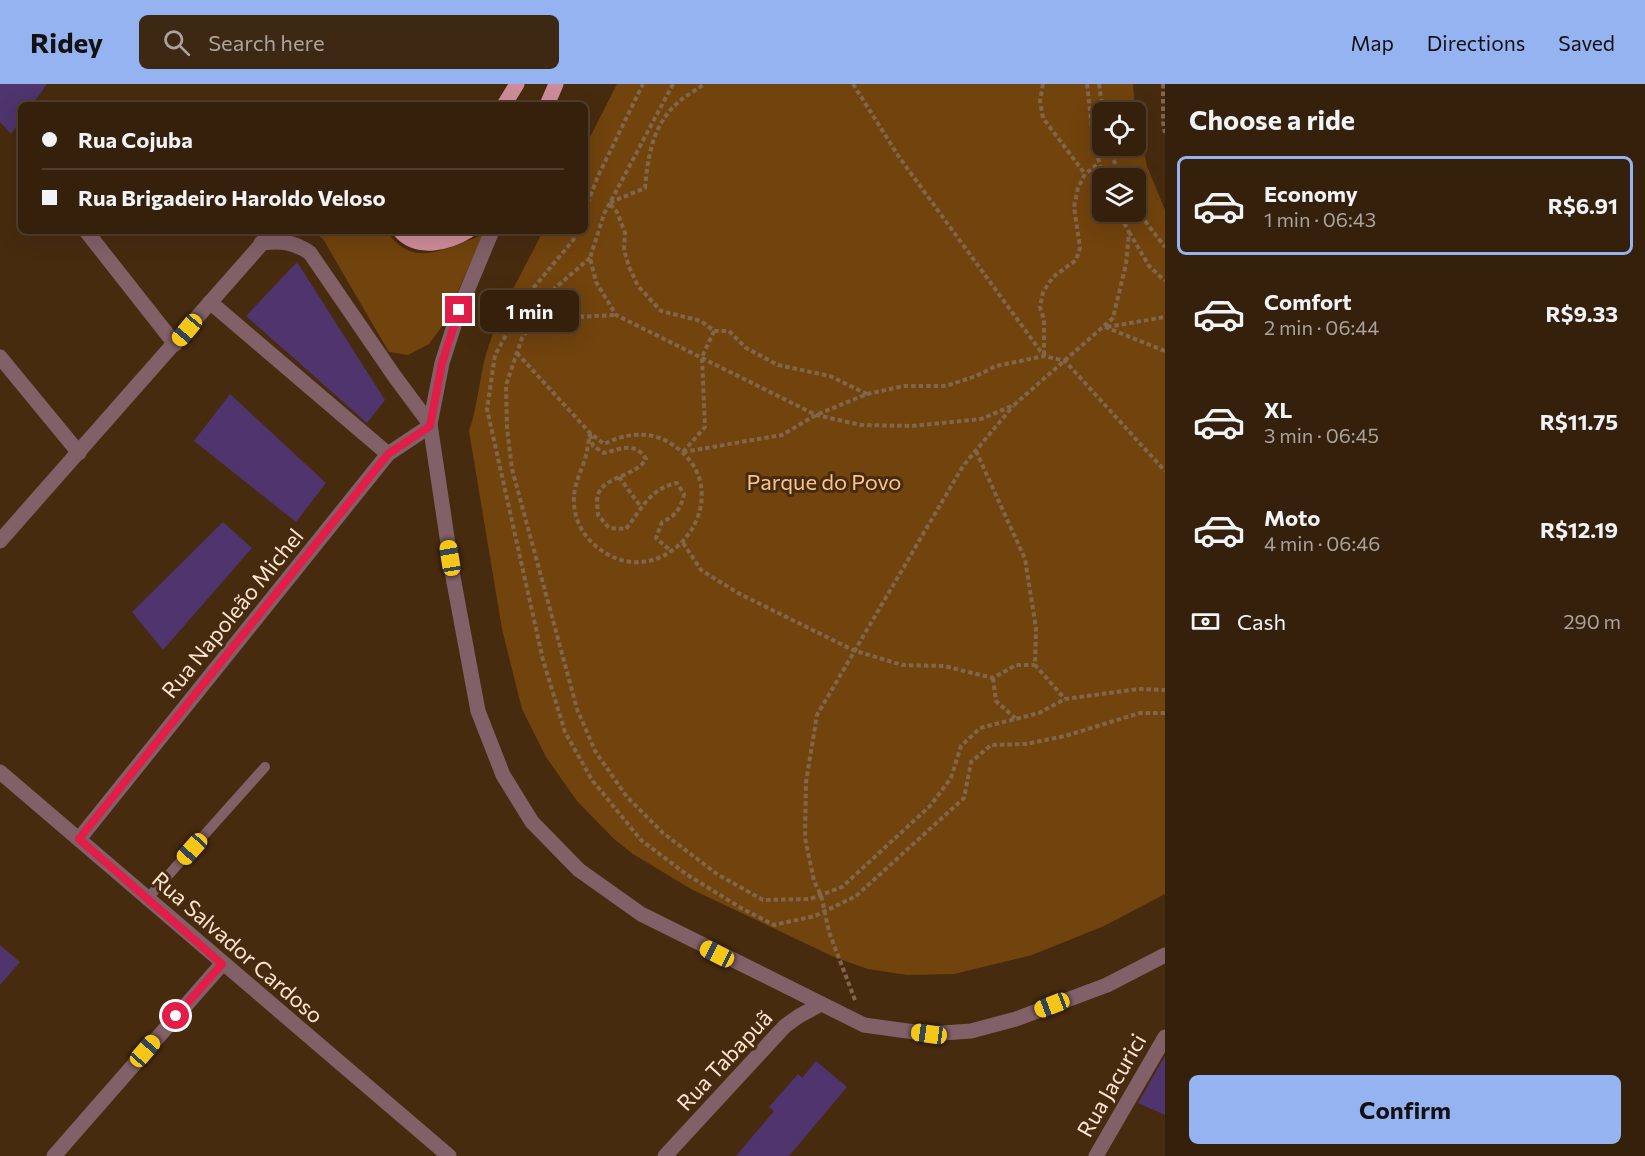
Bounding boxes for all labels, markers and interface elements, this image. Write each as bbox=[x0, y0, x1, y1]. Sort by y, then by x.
search box bbox=[139, 15, 559, 69]
text: Ridey bbox=[30, 25, 103, 59]
icon: search bbox=[160, 26, 193, 59]
text: Search here bbox=[208, 29, 325, 56]
text: Map bbox=[1351, 30, 1394, 55]
text: Directions bbox=[1427, 30, 1525, 55]
text: Saved bbox=[1558, 30, 1615, 55]
map controls bbox=[1092, 102, 1146, 222]
button: locate bbox=[1092, 102, 1146, 156]
text: Choose a ride bbox=[1189, 103, 1355, 136]
text: Rua Cojuba bbox=[78, 126, 193, 153]
button: layers bbox=[1092, 168, 1146, 222]
icon: car bbox=[1192, 179, 1246, 233]
text: Economy bbox=[1264, 180, 1358, 207]
text: Rua Brigadeiro Haroldo Veloso bbox=[78, 184, 386, 211]
text: R$6.91 bbox=[1548, 192, 1618, 219]
text: 1 min · 06:43 bbox=[1264, 207, 1376, 231]
icon: car bbox=[1192, 287, 1246, 341]
text: Comfort bbox=[1264, 288, 1352, 315]
callout: 1 min bbox=[480, 289, 579, 331]
route end bbox=[445, 296, 472, 323]
text: 1 min bbox=[506, 299, 553, 323]
text: R$9.33 bbox=[1546, 300, 1618, 327]
car bbox=[169, 310, 205, 350]
text: 2 min · 06:44 bbox=[1264, 315, 1379, 339]
icon: car bbox=[1192, 395, 1246, 449]
text: XL bbox=[1264, 396, 1292, 423]
text: R$11.75 bbox=[1540, 408, 1618, 435]
text: 3 min · 06:45 bbox=[1264, 423, 1379, 447]
park label: Parque do Povo bbox=[747, 468, 901, 495]
icon: car bbox=[1192, 503, 1246, 557]
text: Moto bbox=[1264, 504, 1320, 531]
text: R$12.19 bbox=[1540, 516, 1618, 543]
street label: Rua Napoleão Michel bbox=[155, 523, 309, 703]
text: 4 min · 06:46 bbox=[1264, 531, 1380, 555]
car bbox=[438, 539, 462, 577]
icon: cash bbox=[1189, 605, 1222, 638]
text: Cash bbox=[1237, 608, 1286, 635]
text: 290 m bbox=[1563, 609, 1621, 633]
car bbox=[173, 830, 211, 868]
street label: Rua Salvador Cardoso bbox=[147, 865, 329, 1029]
car bbox=[697, 938, 737, 970]
car bbox=[1032, 990, 1072, 1020]
route start bbox=[162, 1002, 189, 1029]
street label: Rua Tabapuã bbox=[671, 1004, 777, 1116]
car bbox=[910, 1023, 948, 1045]
street label: Rua Jacurici bbox=[1071, 1029, 1151, 1141]
car bbox=[126, 1032, 164, 1070]
button: Confirm bbox=[1189, 1075, 1621, 1144]

